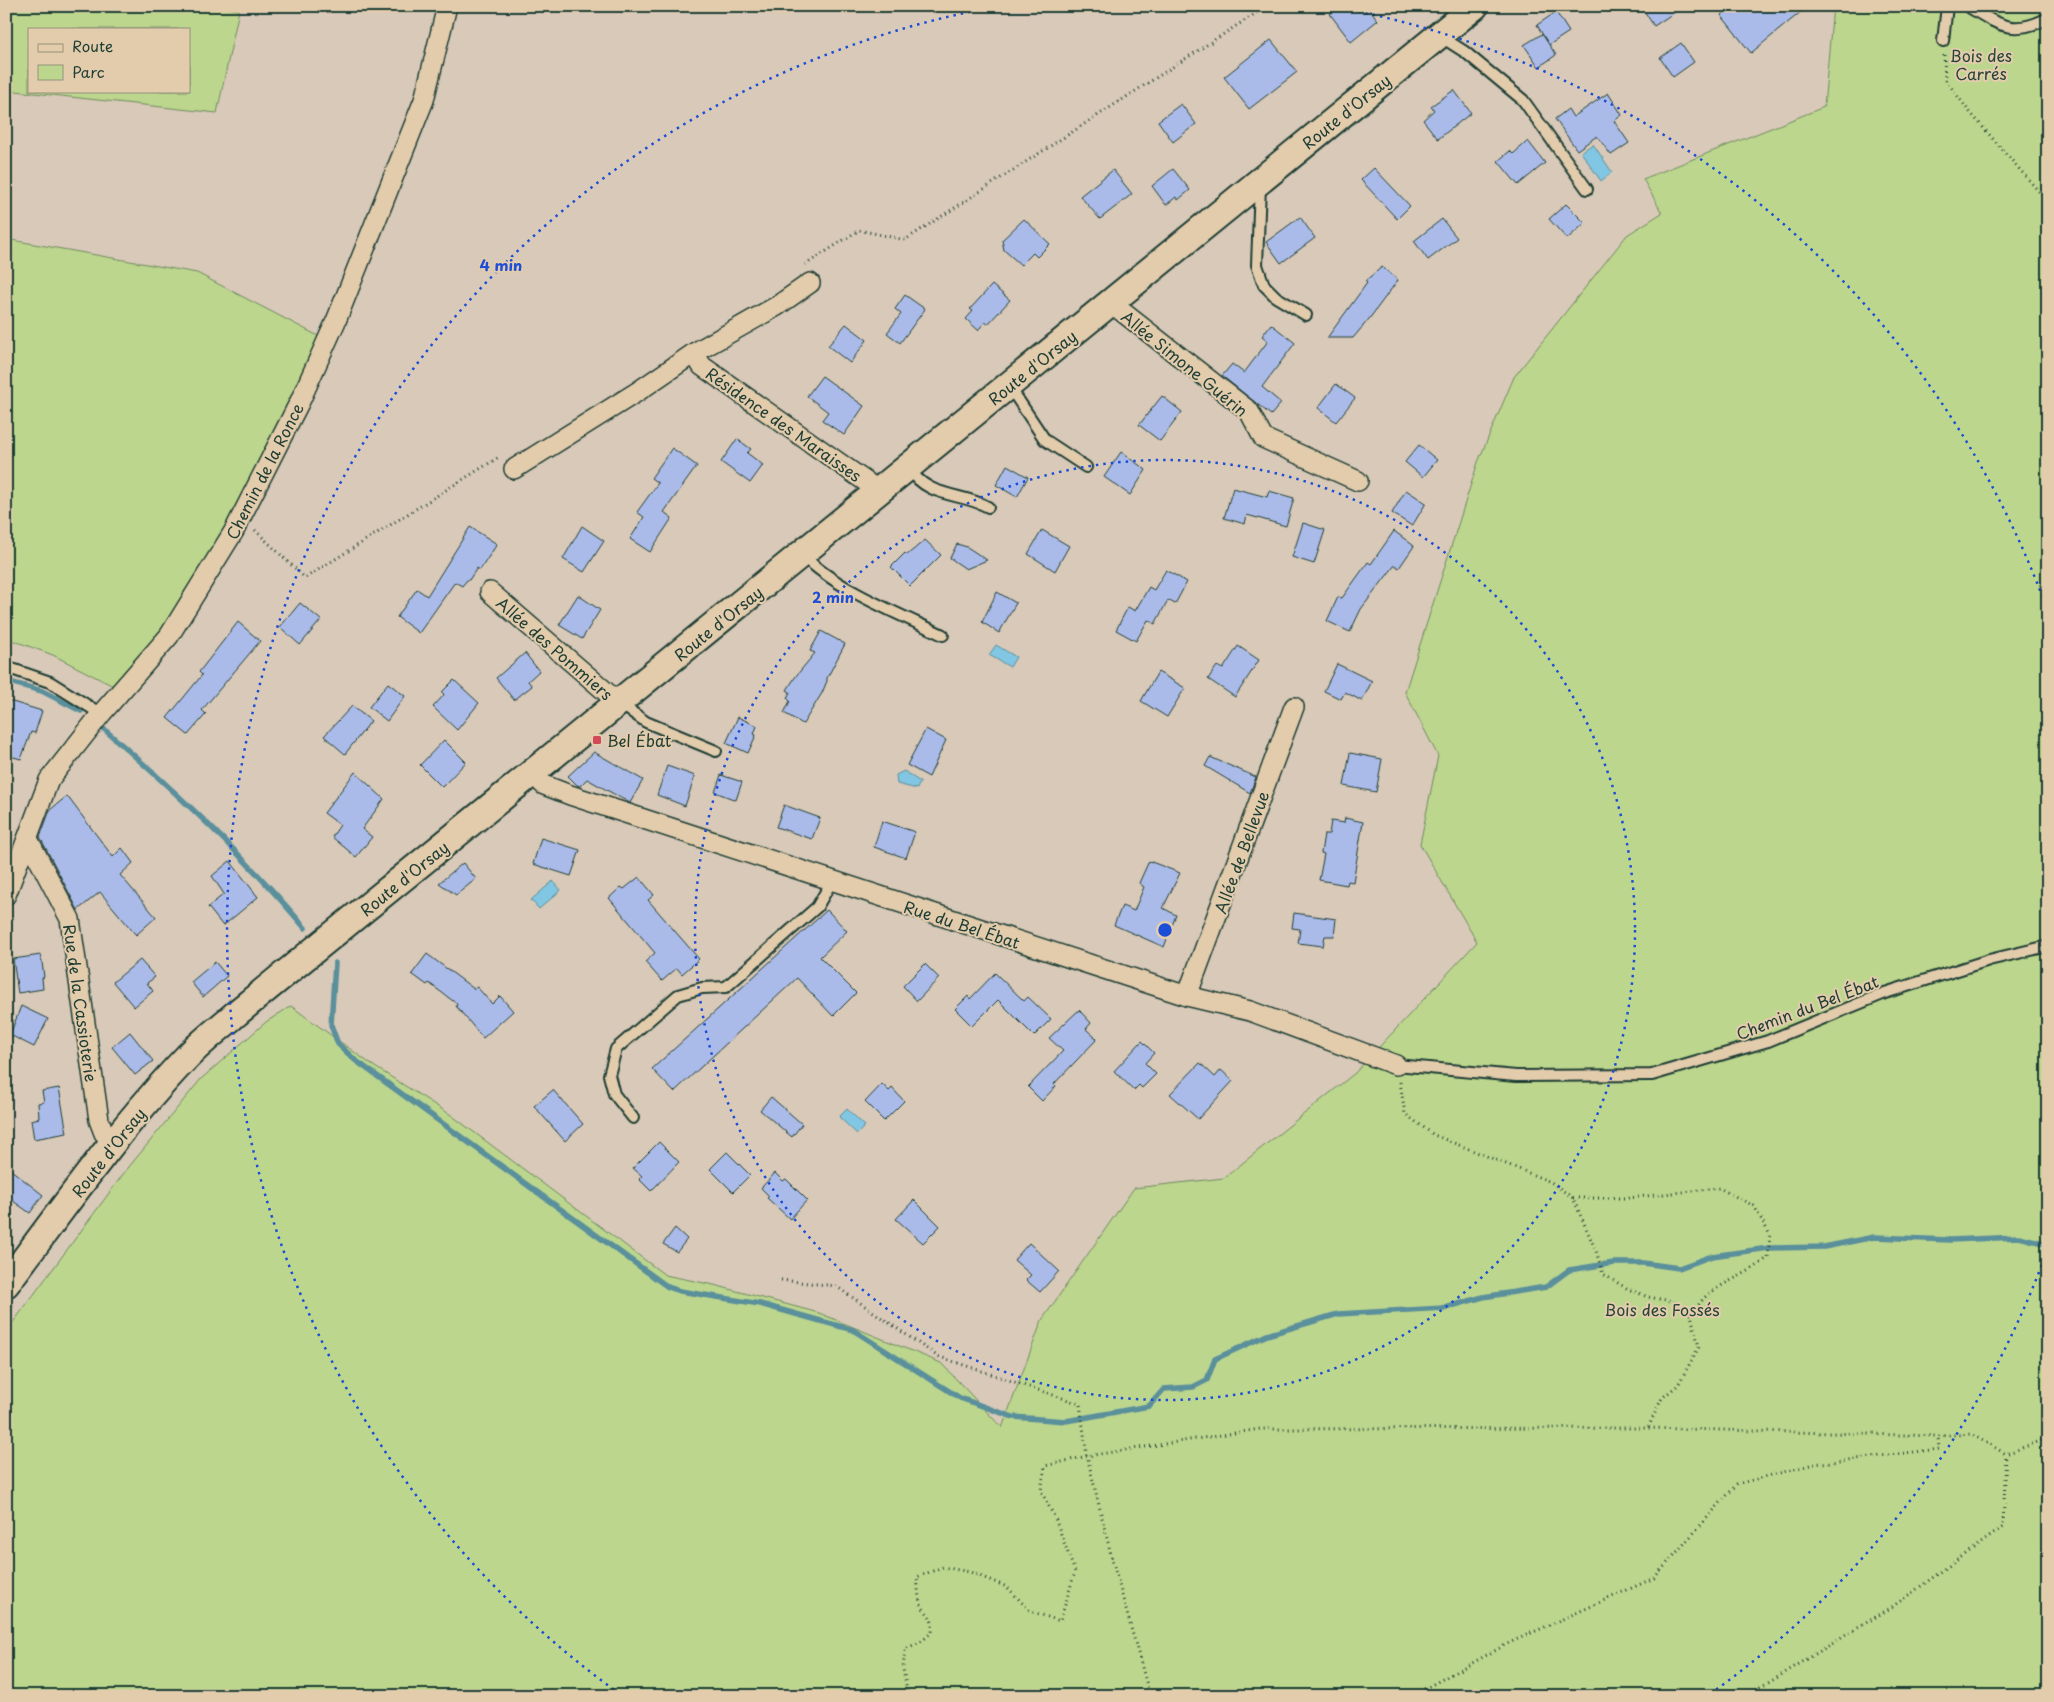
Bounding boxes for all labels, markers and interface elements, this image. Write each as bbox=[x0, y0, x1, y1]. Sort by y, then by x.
legend bbox=[28, 28, 190, 92]
text: Route bbox=[72, 34, 113, 57]
park label: Bois des Carrés bbox=[1950, 43, 2012, 85]
text: Parc bbox=[72, 60, 105, 83]
street label: Route d'Orsay bbox=[1296, 68, 1396, 154]
text: 4 min bbox=[480, 253, 522, 276]
street label: Allée Simone Guérin bbox=[1116, 304, 1254, 422]
street label: Route d'Orsay bbox=[982, 324, 1082, 410]
street label: Résidence des Maraisses bbox=[701, 361, 867, 487]
street label: Chemin de la Ronce bbox=[219, 398, 309, 543]
street label: Route d'Orsay bbox=[668, 580, 768, 666]
text: 2 min bbox=[812, 585, 854, 608]
street label: Allée des Pommiers bbox=[492, 591, 618, 705]
place label: Bel Ébat bbox=[607, 728, 672, 752]
marker: Bel Ébat bbox=[591, 734, 603, 746]
street label: Allée de Bellevue bbox=[1208, 787, 1274, 917]
street label: Route d'Orsay bbox=[354, 835, 454, 921]
street label: Rue du Bel Ébat bbox=[901, 894, 1024, 954]
centre of rings bbox=[1156, 921, 1174, 939]
street label: Rue de la Cassioterie bbox=[58, 923, 104, 1083]
street label: Chemin du Bel Ébat bbox=[1732, 969, 1882, 1045]
street label: Route d'Orsay bbox=[65, 1102, 151, 1202]
park label: Bois des Fossés bbox=[1604, 1297, 1720, 1321]

